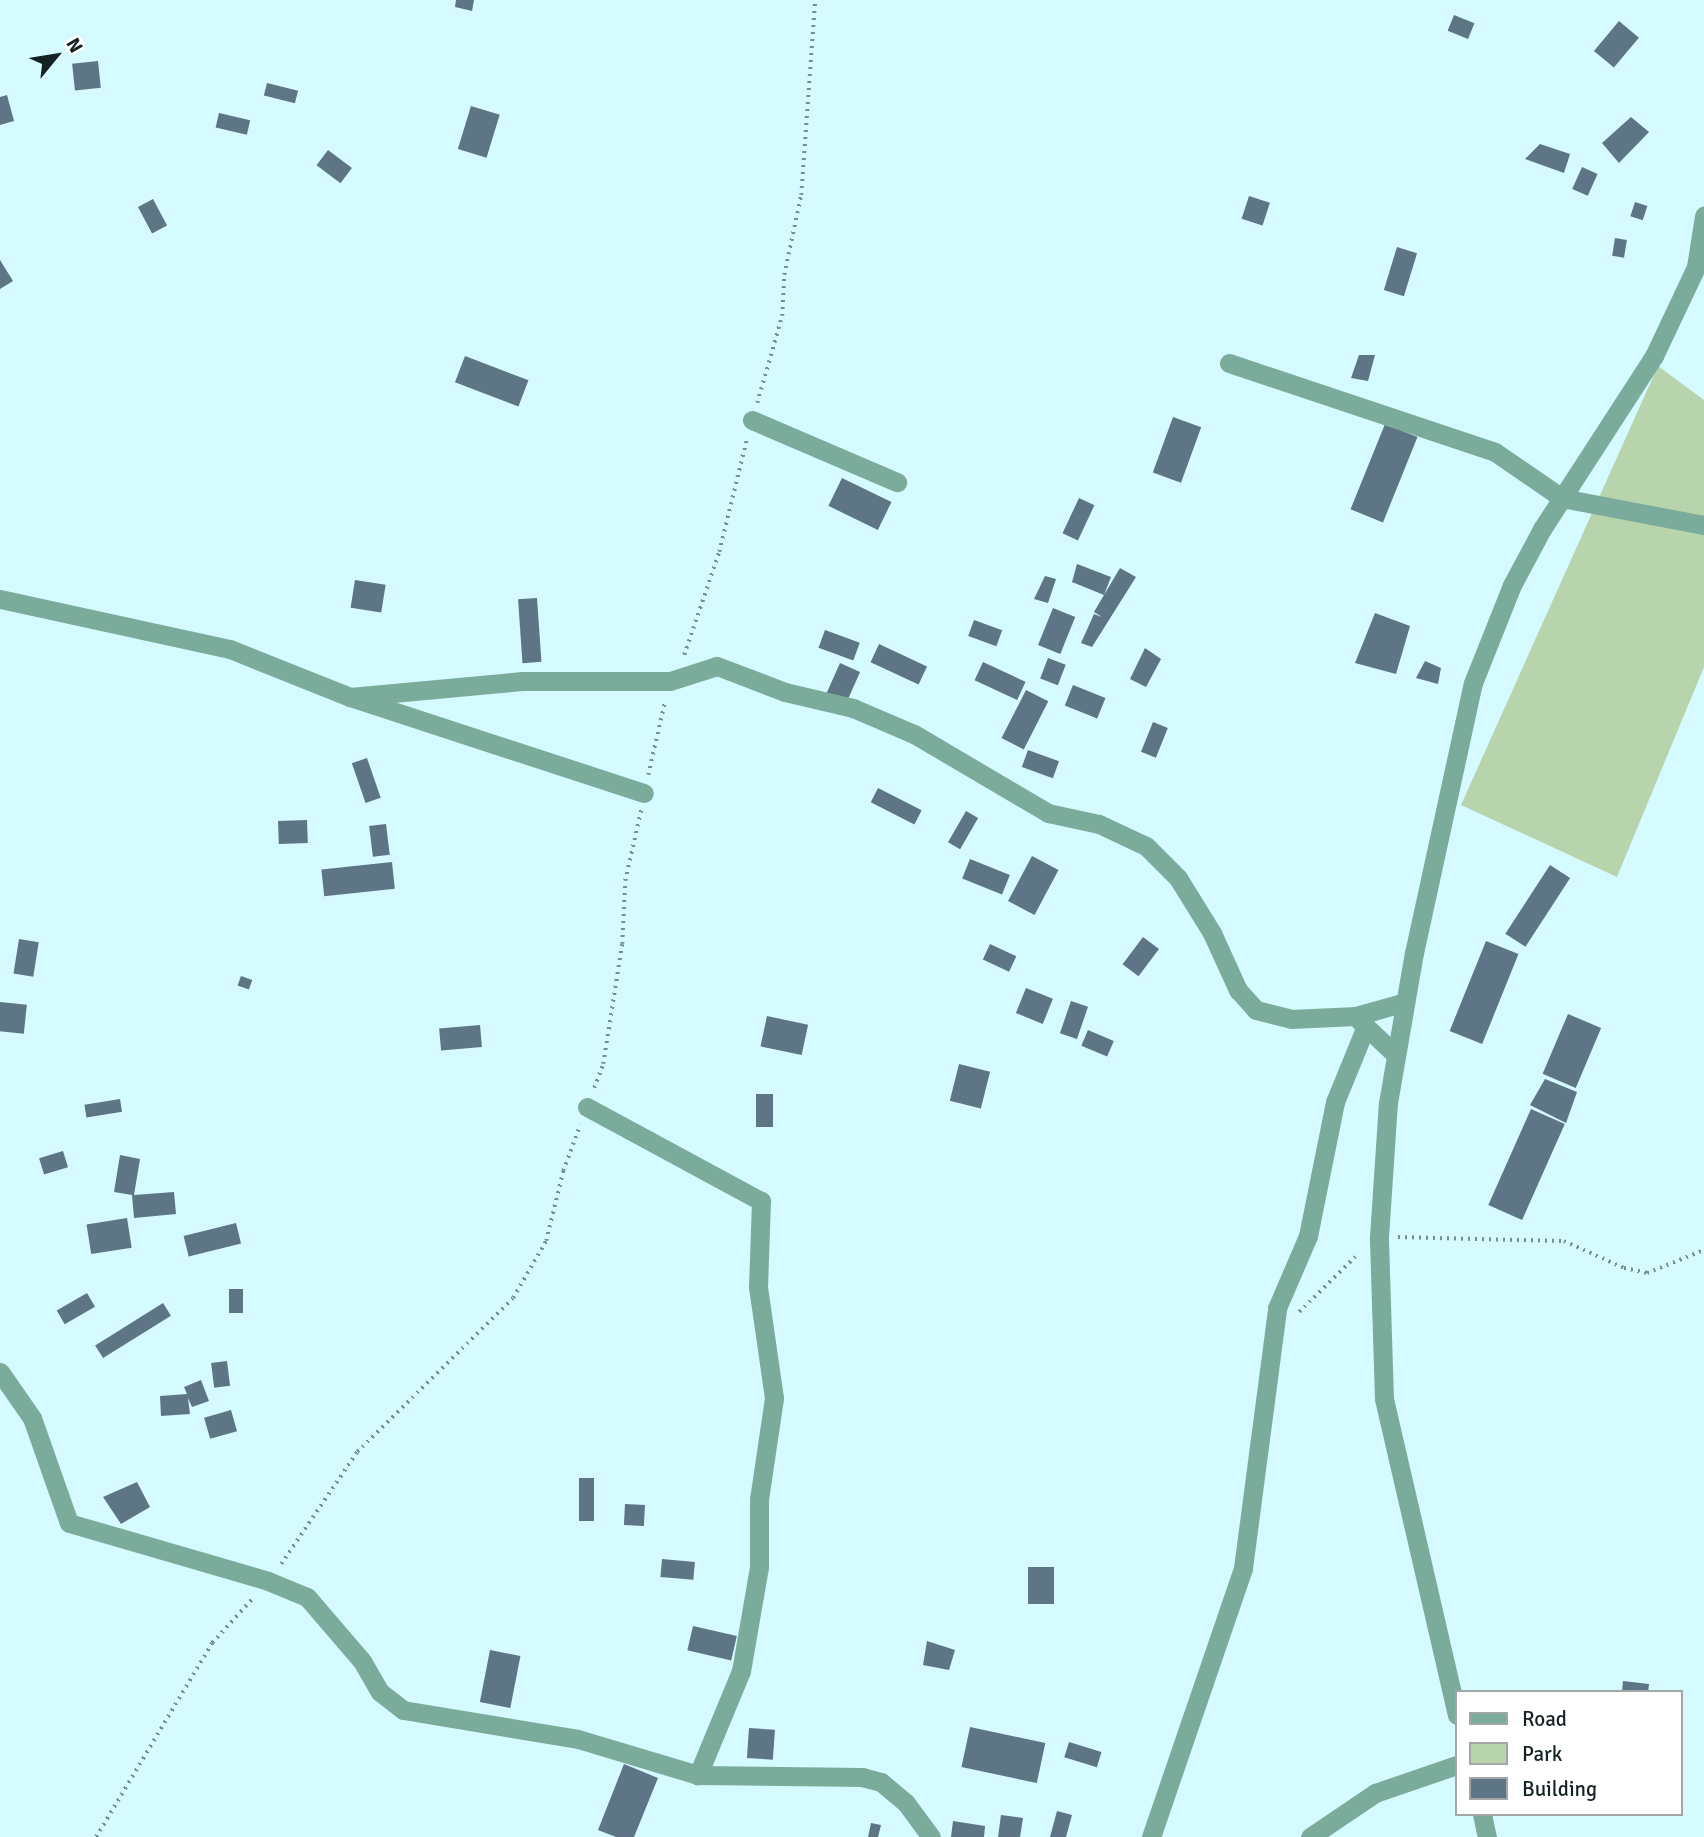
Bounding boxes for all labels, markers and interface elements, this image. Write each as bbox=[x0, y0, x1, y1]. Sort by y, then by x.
north arrow bbox=[21, 21, 91, 91]
text: N bbox=[60, 34, 88, 57]
legend bbox=[1456, 1690, 1683, 1816]
text: Road bbox=[1522, 1706, 1567, 1732]
text: Park bbox=[1522, 1741, 1562, 1767]
text: Building bbox=[1522, 1776, 1597, 1802]

